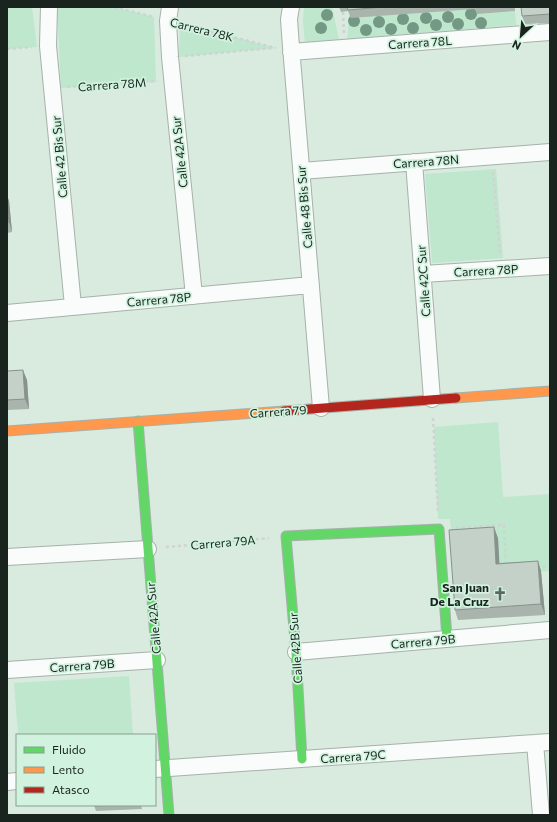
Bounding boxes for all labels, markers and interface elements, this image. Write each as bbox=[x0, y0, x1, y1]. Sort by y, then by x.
street label: Carrera 78K bbox=[169, 14, 235, 44]
north arrow bbox=[501, 16, 541, 56]
street label: Carrera 78L bbox=[388, 33, 452, 51]
text: N bbox=[510, 38, 523, 53]
street label: Carrera 78M bbox=[77, 75, 147, 93]
street label: Calle 42 Bis Sur bbox=[48, 115, 70, 199]
street label: Calle 42A Sur bbox=[168, 115, 190, 189]
street label: Carrera 78N bbox=[393, 152, 459, 170]
street label: Calle 48 Bis Sur bbox=[293, 165, 315, 249]
street label: Calle 42C Sur bbox=[413, 244, 432, 317]
street label: Carrera 78P bbox=[453, 261, 519, 279]
street label: Carrera 78P bbox=[126, 289, 192, 309]
street label: Carrera 79 bbox=[249, 402, 307, 420]
street label: Carrera 79A bbox=[190, 532, 256, 552]
place label: San Juan De La Cruz bbox=[430, 580, 489, 608]
street label: Calle 42A Sur bbox=[143, 581, 163, 654]
church icon: San Juan De La Cruz bbox=[492, 586, 508, 602]
street label: Calle 42B Sur bbox=[286, 612, 304, 684]
street label: Carrera 79B bbox=[390, 631, 456, 651]
street label: Carrera 79B bbox=[49, 656, 115, 674]
legend bbox=[16, 734, 156, 806]
text: Fluido bbox=[52, 742, 86, 756]
street label: Carrera 79C bbox=[320, 747, 386, 765]
text: Lento bbox=[52, 762, 84, 776]
text: Atasco bbox=[52, 782, 90, 796]

